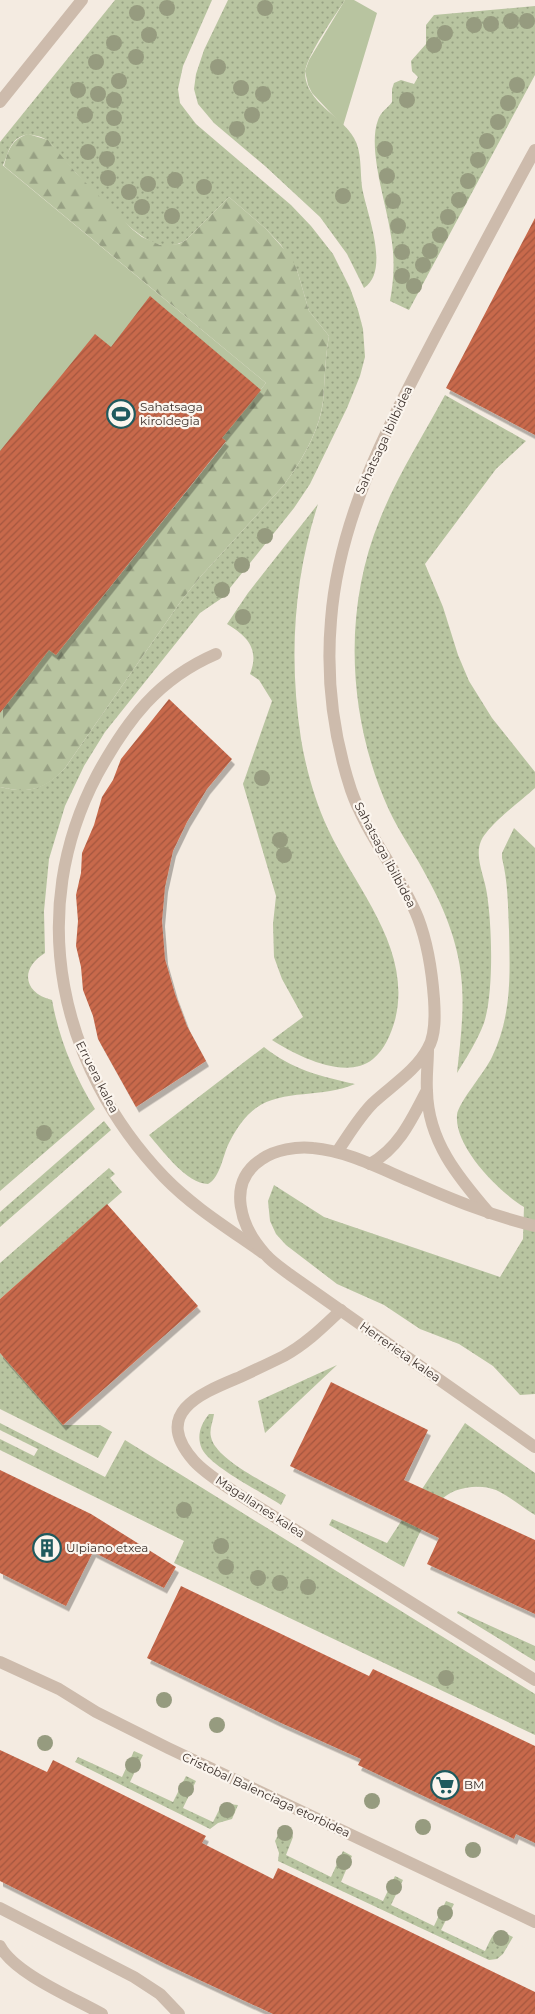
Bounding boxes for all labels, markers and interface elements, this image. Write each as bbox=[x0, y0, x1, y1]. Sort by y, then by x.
street label: Sahatsaga ibilbidea bbox=[352, 383, 415, 496]
sports icon: Sahatsaga kiroldegia bbox=[106, 399, 136, 429]
place label: Sahatsaga kiroldegia bbox=[140, 399, 203, 428]
street label: Sahatsaga ibilbidea bbox=[351, 799, 420, 910]
street label: Erruera kalea bbox=[73, 1038, 122, 1115]
street label: Herrerieta kalea bbox=[357, 1318, 444, 1385]
street label: Magallanes kalea bbox=[213, 1472, 308, 1541]
building icon: Ulpiano etxea bbox=[32, 1533, 62, 1563]
place label: Ulpiano etxea bbox=[66, 1540, 148, 1555]
street label: Cristobal Balenciaga etorbidea bbox=[180, 1749, 353, 1840]
supermarket icon: BM bbox=[430, 1770, 460, 1800]
place label: BM bbox=[464, 1777, 485, 1792]

